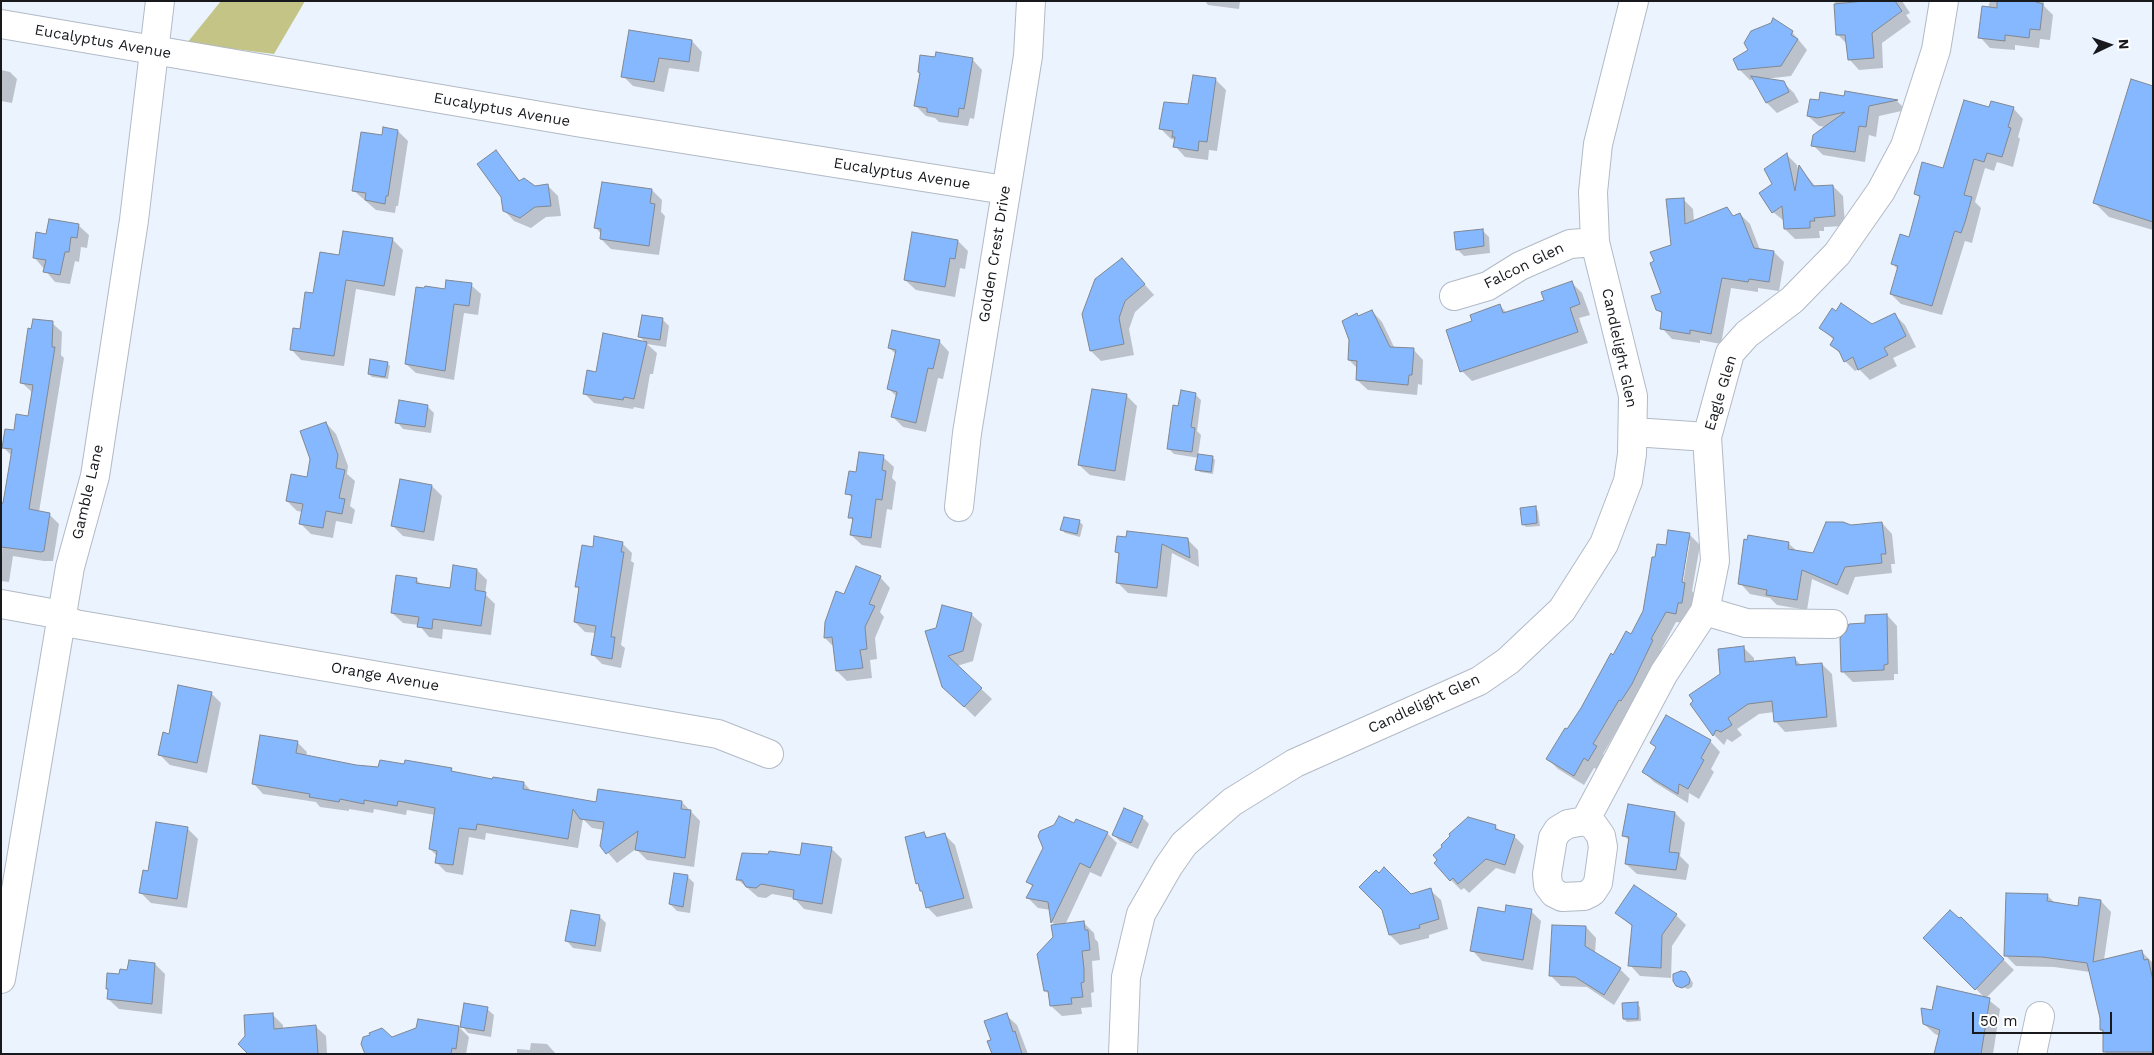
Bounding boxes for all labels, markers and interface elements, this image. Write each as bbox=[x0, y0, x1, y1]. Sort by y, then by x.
north arrow bbox=[2084, 20, 2134, 70]
street label: Eucalyptus Avenue bbox=[33, 21, 173, 63]
text: N bbox=[2116, 39, 2132, 50]
street label: Eucalyptus Avenue bbox=[432, 89, 572, 131]
street label: Eucalyptus Avenue bbox=[832, 154, 972, 194]
street label: Golden Crest Drive bbox=[975, 184, 1015, 324]
street label: Falcon Glen bbox=[1481, 239, 1567, 293]
street label: Candlelight Glen bbox=[1598, 287, 1640, 409]
street label: Eagle Glen bbox=[1701, 353, 1741, 433]
street label: Gamble Lane bbox=[68, 443, 108, 541]
street label: Orange Avenue bbox=[329, 659, 441, 695]
street label: Candlelight Glen bbox=[1365, 670, 1483, 738]
scale bar bbox=[1974, 1002, 2114, 1034]
text: 50 m bbox=[1980, 1012, 2017, 1030]

